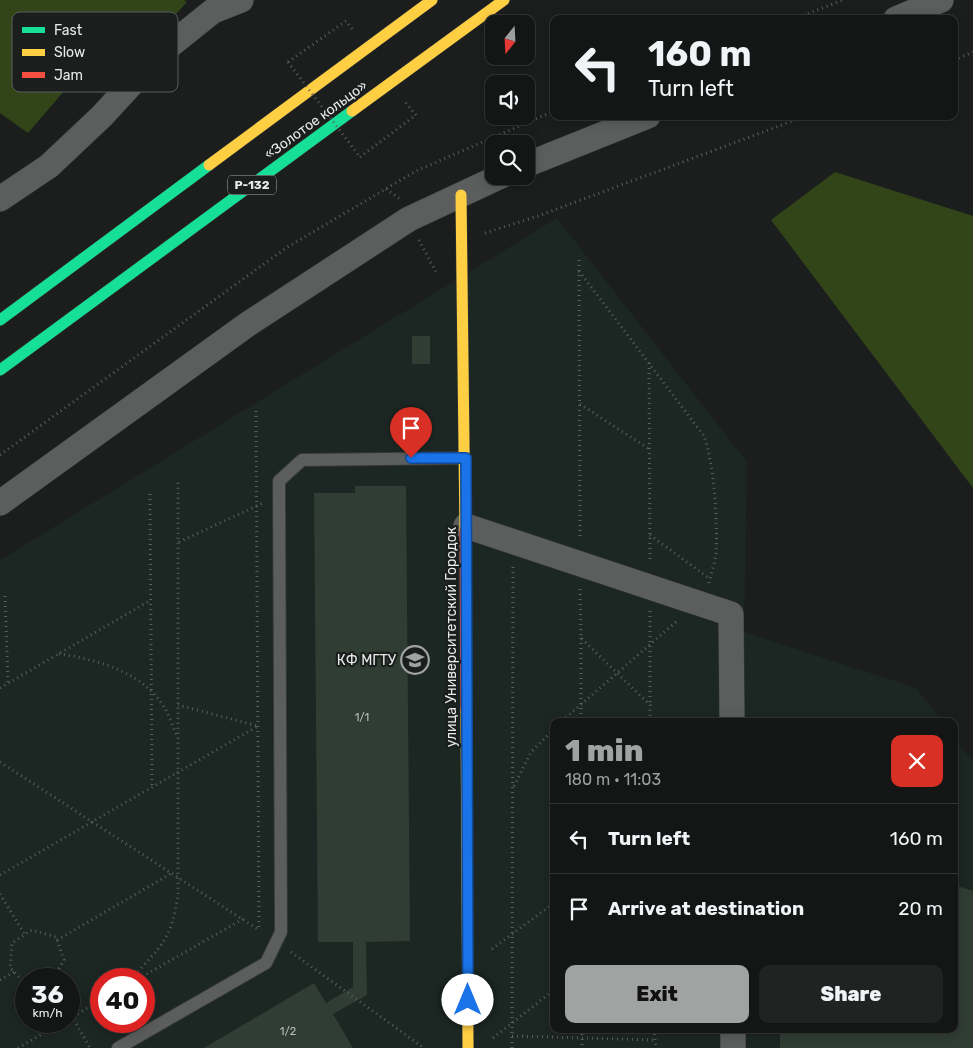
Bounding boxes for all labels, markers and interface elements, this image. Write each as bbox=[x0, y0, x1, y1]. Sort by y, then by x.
legend bbox=[12, 12, 178, 92]
north arrow bbox=[485, 15, 535, 65]
map controls bbox=[485, 15, 535, 185]
text: Fast bbox=[54, 22, 83, 39]
text: 160 m bbox=[648, 33, 752, 75]
icon: left bbox=[565, 35, 630, 100]
text: Slow bbox=[54, 44, 85, 61]
text: Jam bbox=[54, 67, 83, 84]
button: sound bbox=[485, 75, 535, 125]
text: Turn left bbox=[648, 75, 734, 102]
street label: «Золотое кольцо» bbox=[261, 77, 371, 163]
button: search bbox=[485, 135, 535, 185]
road number: Р-132 bbox=[228, 176, 276, 194]
pin bbox=[390, 407, 432, 458]
icon: arrive bbox=[397, 414, 425, 442]
street label: улица Университетский Городок bbox=[443, 526, 460, 747]
school or university icon: КФ МГТУ bbox=[400, 645, 430, 675]
place label: КФ МГТУ bbox=[337, 652, 397, 669]
house number: 1/1 bbox=[355, 711, 369, 724]
text: 1 min bbox=[565, 733, 643, 769]
button: close bbox=[891, 735, 943, 787]
text: 180 m · 11:03 bbox=[565, 770, 661, 789]
icon: left bbox=[565, 825, 593, 853]
text: Turn left bbox=[608, 827, 690, 850]
text: 160 m bbox=[890, 827, 943, 850]
icon: arrive bbox=[565, 895, 593, 923]
text: Arrive at destination bbox=[608, 897, 804, 920]
text: 20 m bbox=[898, 897, 943, 920]
button: Exit bbox=[565, 965, 749, 1023]
button: Share bbox=[759, 965, 943, 1023]
speed limit sign: 40 bbox=[90, 968, 155, 1033]
position arrow bbox=[441, 973, 493, 1025]
text: 36 bbox=[31, 980, 64, 1009]
text: km/h bbox=[33, 1006, 62, 1020]
house number: 1/2 bbox=[280, 1025, 296, 1038]

